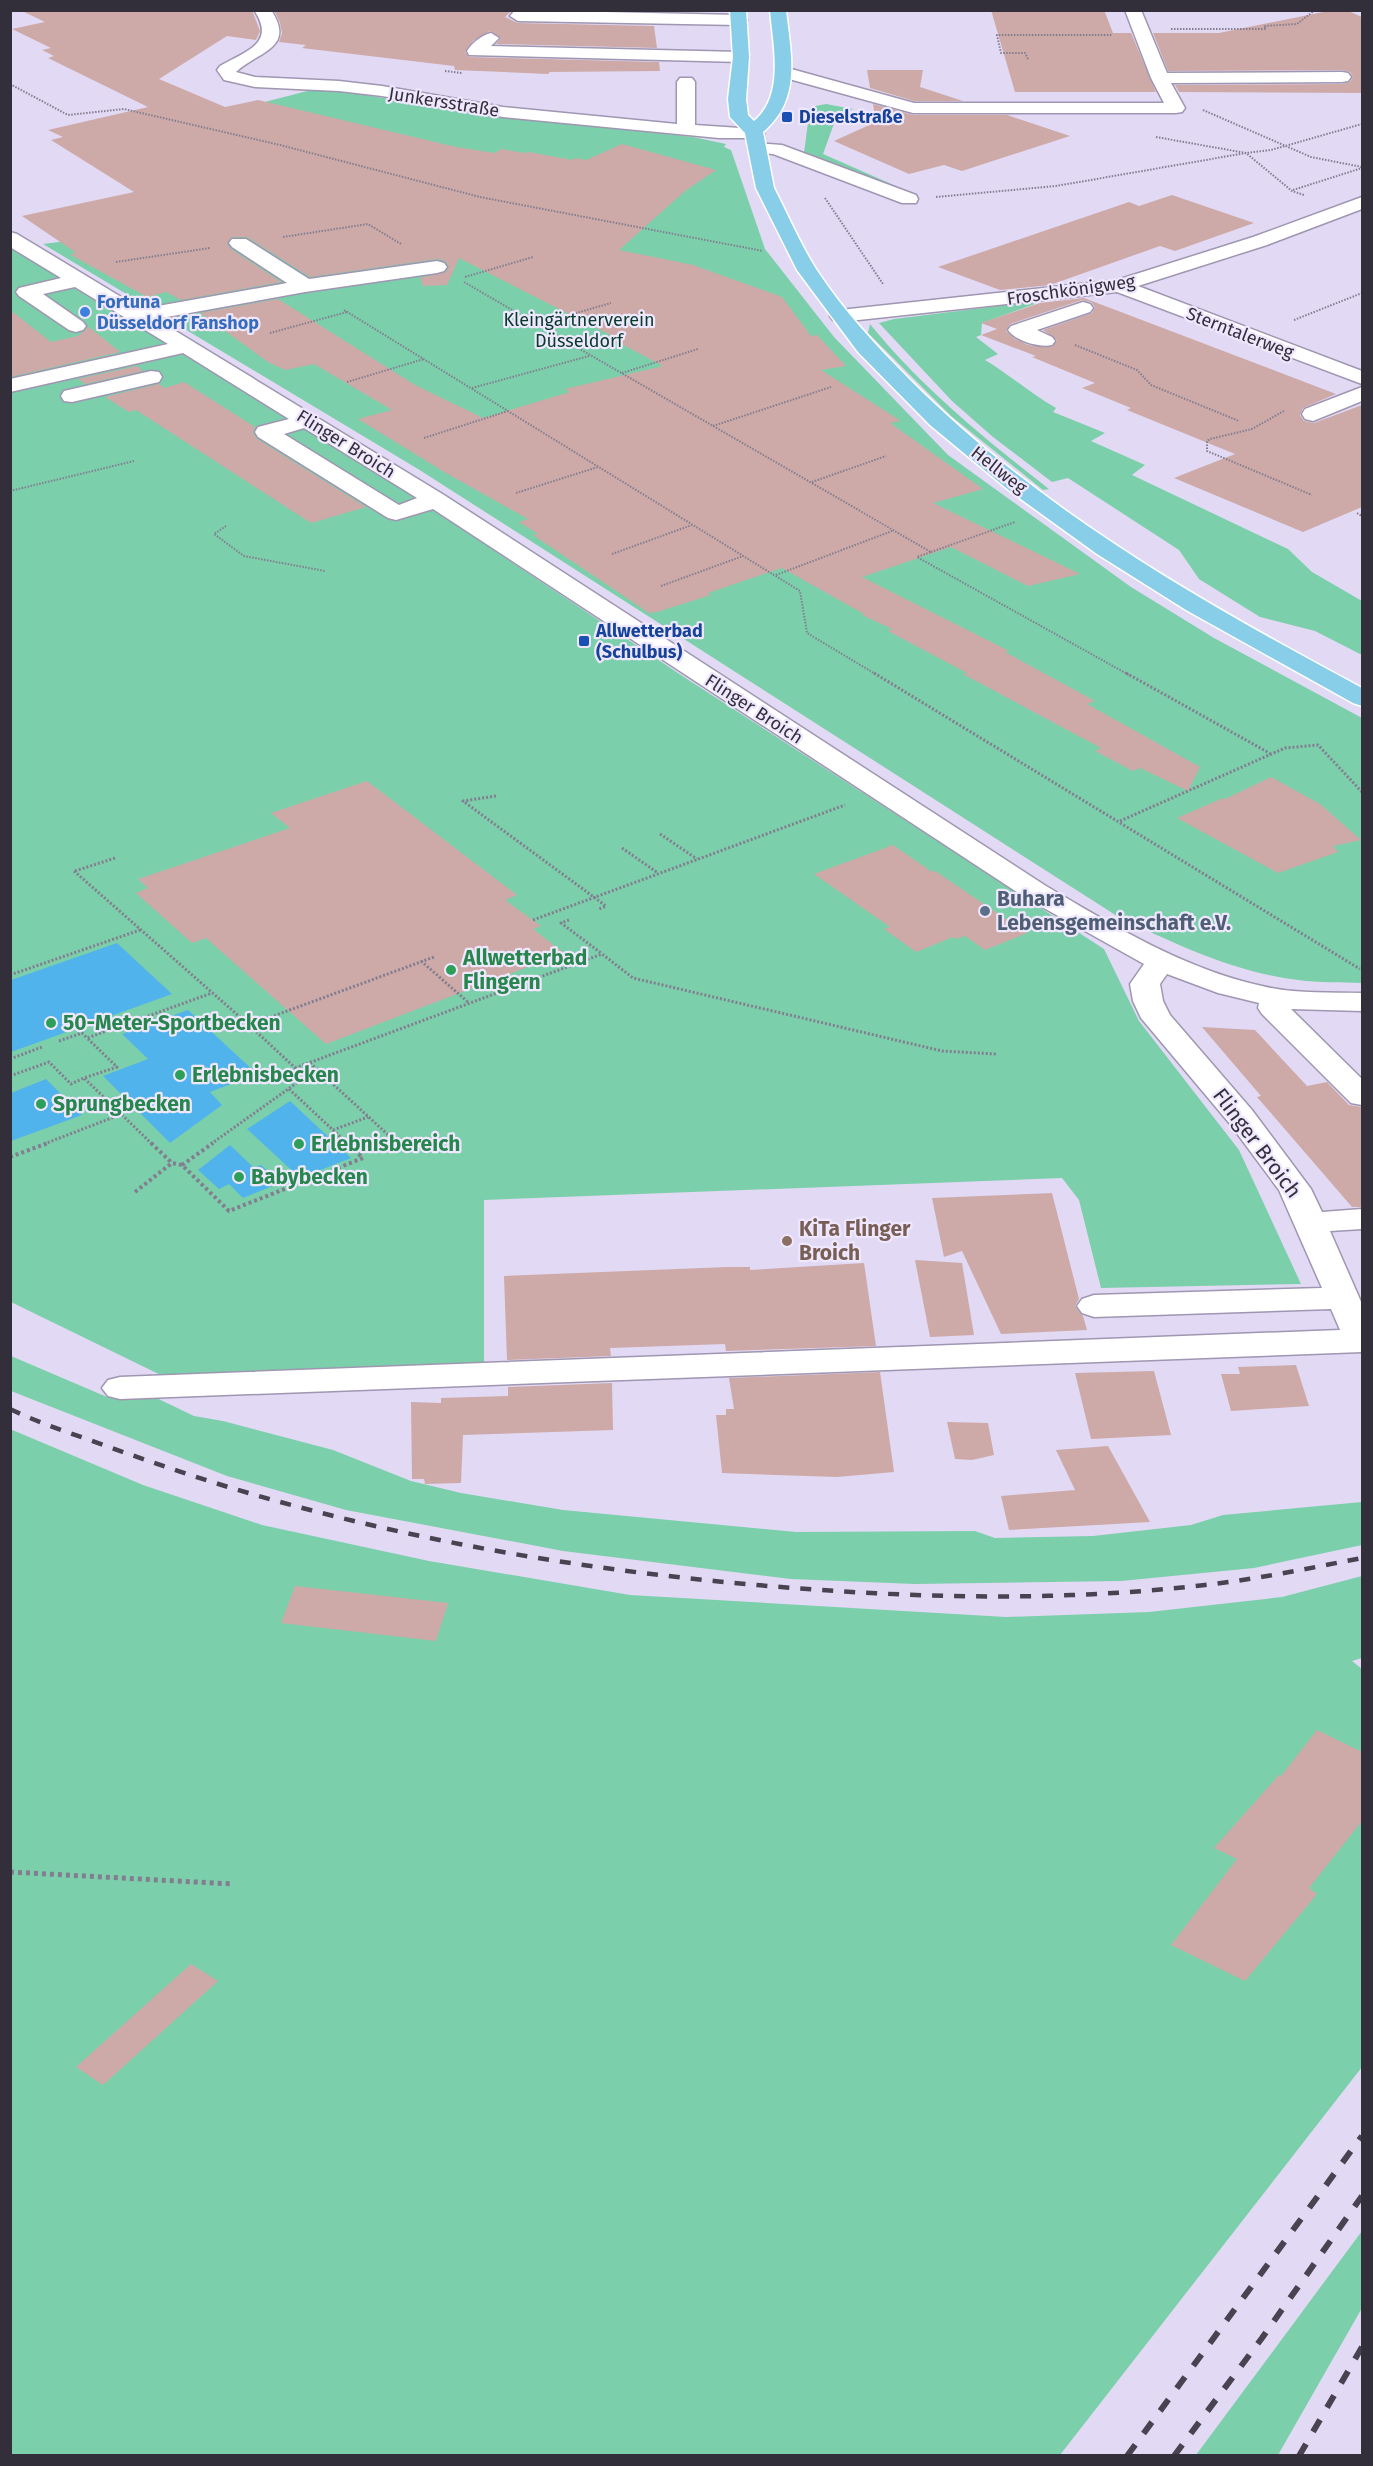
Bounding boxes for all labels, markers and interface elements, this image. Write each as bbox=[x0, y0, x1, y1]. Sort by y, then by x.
street label: Junkersstraße bbox=[387, 82, 501, 122]
place label: Dieselstraße bbox=[799, 106, 903, 128]
marker: Dieselstraße bbox=[780, 110, 794, 124]
street label: Froschkönigweg bbox=[1005, 270, 1137, 310]
place label: Fortuna Düsseldorf Fanshop bbox=[97, 291, 259, 334]
street label: Sterntalerweg bbox=[1183, 302, 1297, 364]
marker: Fortuna Düsseldorf Fanshop bbox=[78, 305, 92, 319]
park label: Kleingärtnerverein Düsseldorf bbox=[503, 309, 655, 352]
street label: Flinger Broich bbox=[293, 405, 399, 483]
street label: Hellweg bbox=[967, 441, 1032, 499]
place label: Allwetterbad (Schulbus) bbox=[595, 620, 703, 663]
marker: Allwetterbad (Schulbus) bbox=[577, 634, 591, 648]
street label: Flinger Broich bbox=[701, 669, 807, 749]
place label: Buhara Lebensgemeinschaft e.V. bbox=[997, 886, 1231, 936]
marker: Buhara Lebensgemeinschaft e.V. bbox=[978, 904, 992, 918]
place label: Allwetterbad Flingern bbox=[462, 945, 587, 995]
marker: Allwetterbad Flingern bbox=[444, 963, 458, 977]
place label: 50-Meter-Sportbecken bbox=[63, 1010, 281, 1036]
marker: 50-Meter-Sportbecken bbox=[44, 1016, 58, 1030]
place label: Erlebnisbecken bbox=[192, 1062, 339, 1088]
marker: Erlebnisbecken bbox=[173, 1068, 187, 1082]
street label: Flinger Broich bbox=[1207, 1083, 1307, 1203]
place label: Sprungbecken bbox=[53, 1091, 191, 1117]
marker: Sprungbecken bbox=[34, 1097, 48, 1111]
place label: Erlebnisbereich bbox=[311, 1131, 460, 1157]
marker: Erlebnisbereich bbox=[292, 1137, 306, 1151]
place label: Babybecken bbox=[251, 1164, 368, 1190]
marker: Babybecken bbox=[232, 1170, 246, 1184]
place label: KiTa Flinger Broich bbox=[799, 1216, 911, 1266]
marker: KiTa Flinger Broich bbox=[780, 1234, 794, 1248]

